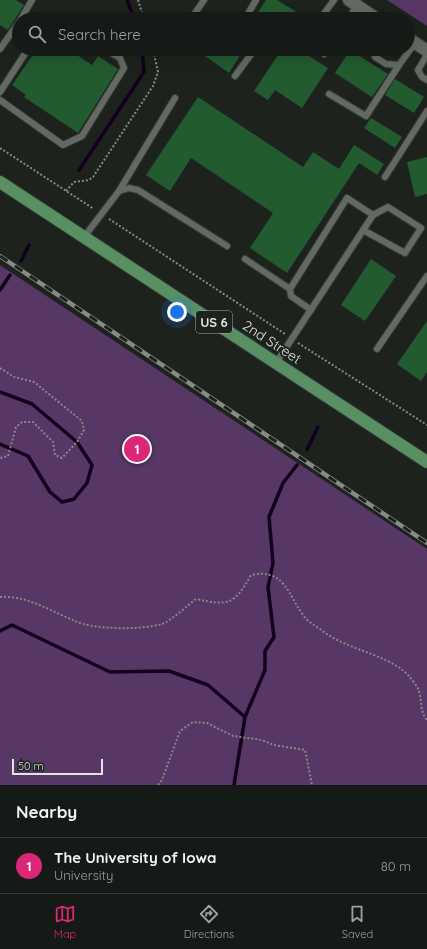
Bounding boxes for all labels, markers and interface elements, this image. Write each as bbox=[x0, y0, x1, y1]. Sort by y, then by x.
search box bbox=[12, 12, 415, 56]
icon: search bbox=[26, 23, 48, 45]
text: Search here bbox=[58, 25, 141, 44]
your location bbox=[167, 302, 187, 322]
road number: US 6 bbox=[196, 311, 232, 333]
street label: 2nd Street bbox=[239, 316, 305, 368]
pin: 1 bbox=[124, 434, 150, 464]
scale bar bbox=[12, 757, 103, 776]
text: 50 m bbox=[18, 759, 44, 773]
text: Nearby bbox=[16, 801, 77, 822]
text: The University of Iowa bbox=[54, 848, 217, 867]
text: 1 bbox=[26, 858, 32, 874]
text: 80 m bbox=[381, 858, 411, 874]
text: University bbox=[54, 867, 113, 883]
tab: Map bbox=[54, 903, 76, 941]
tab: Directions bbox=[184, 903, 234, 941]
tab: Saved bbox=[342, 903, 373, 941]

